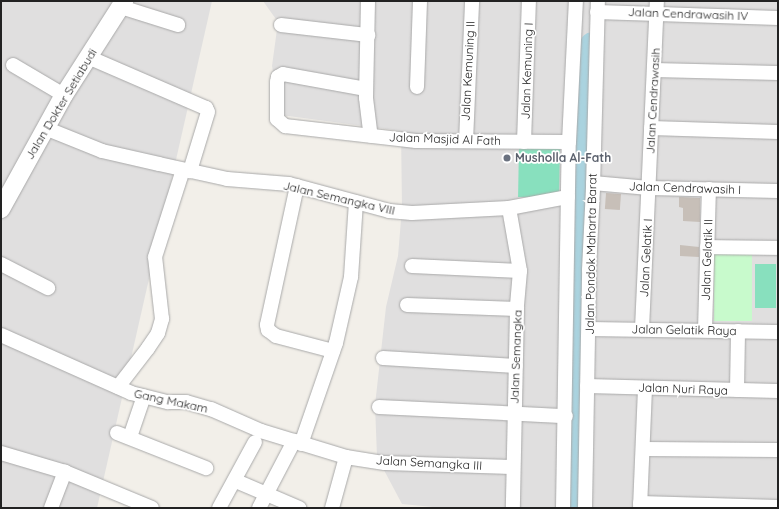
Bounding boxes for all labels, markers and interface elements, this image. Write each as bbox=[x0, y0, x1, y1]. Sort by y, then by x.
street label: Jalan Cendrawasih IV bbox=[628, 5, 748, 23]
street label: Jalan Kemuning II bbox=[458, 21, 478, 121]
street label: Jalan Kemuning I bbox=[518, 22, 536, 120]
street label: Jalan Dokter Setiabudi bbox=[22, 46, 100, 162]
street label: Jalan Cendrawasih bbox=[643, 48, 663, 154]
street label: Jalan Masjid Al Fath bbox=[389, 130, 501, 148]
place label: Musholla Al-Fath bbox=[515, 151, 611, 165]
marker: Musholla Al-Fath bbox=[502, 153, 512, 163]
street label: Jalan Pondok Maharta Barat bbox=[582, 173, 600, 335]
street label: Jalan Semangka VIII bbox=[282, 178, 396, 218]
street label: Jalan Cendrawasih I bbox=[629, 179, 741, 197]
street label: Jalan Gelatik I bbox=[637, 218, 655, 298]
street label: Jalan Gelatik II bbox=[698, 219, 716, 301]
street label: Jalan Semangka bbox=[507, 310, 525, 404]
street label: Jalan Gelatik Raya bbox=[631, 322, 737, 338]
street label: Jalan Nuri Raya bbox=[638, 380, 728, 398]
street label: Gang Makam bbox=[133, 386, 209, 416]
street label: Jalan Semangka III bbox=[375, 453, 483, 473]

